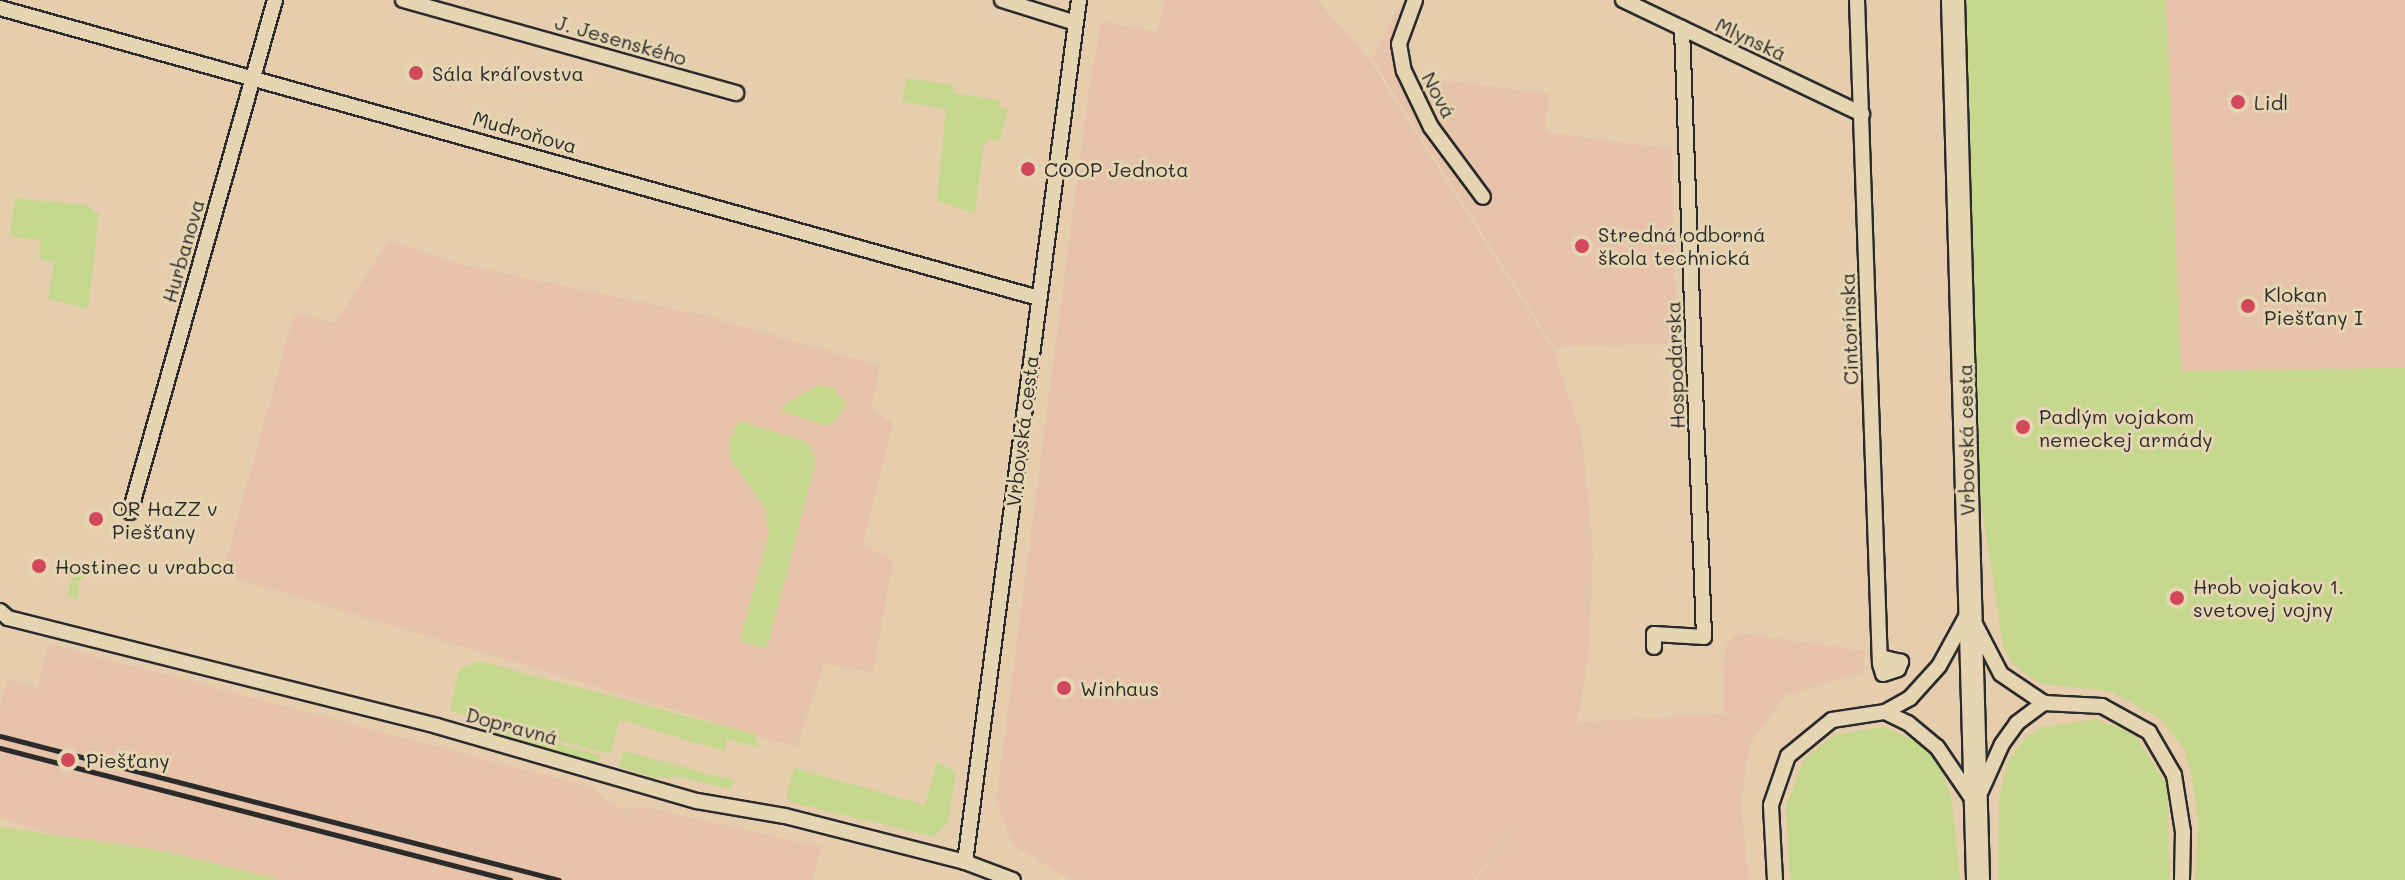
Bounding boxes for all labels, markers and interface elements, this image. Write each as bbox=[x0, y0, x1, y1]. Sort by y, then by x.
street label: J. Jesenského bbox=[552, 10, 690, 70]
street label: Mlynská bbox=[1712, 12, 1790, 66]
place label: Sála kráľovstva bbox=[432, 61, 584, 85]
marker: Sála kráľovstva bbox=[407, 64, 425, 82]
street label: Nová bbox=[1417, 68, 1461, 122]
place label: Lidl bbox=[2254, 90, 2288, 114]
marker: Lidl bbox=[2229, 93, 2247, 111]
street label: Mudroňova bbox=[470, 106, 580, 158]
place label: COOP Jednota bbox=[1044, 157, 1189, 181]
marker: COOP Jednota bbox=[1019, 160, 1037, 178]
street label: Hurbanova bbox=[157, 197, 209, 305]
place label: Stredná odborná škola technická bbox=[1598, 222, 1766, 269]
marker: Stredná odborná škola technická bbox=[1573, 237, 1591, 255]
street label: Cintorínska bbox=[1835, 272, 1863, 386]
place label: Klokan Piešťany I bbox=[2264, 282, 2363, 329]
marker: Klokan Piešťany I bbox=[2239, 297, 2257, 315]
street label: Hospodárska bbox=[1661, 301, 1689, 429]
street label: Vrbovská cesta bbox=[1001, 354, 1043, 508]
street label: Vrbovská cesta bbox=[1953, 364, 1979, 516]
place label: Padlým vojakom nemeckej armády bbox=[2039, 404, 2213, 451]
marker: Padlým vojakom nemeckej armády bbox=[2014, 418, 2032, 436]
place label: OR HaZZ v Piešťany bbox=[112, 496, 218, 543]
marker: OR HaZZ v Piešťany bbox=[87, 510, 105, 528]
place label: Hostinec u vrabca bbox=[55, 554, 235, 578]
marker: Hostinec u vrabca bbox=[30, 557, 48, 575]
place label: Hrob vojakov 1. svetovej vojny bbox=[2193, 574, 2344, 621]
marker: Hrob vojakov 1. svetovej vojny bbox=[2168, 589, 2186, 607]
place label: Winhaus bbox=[1080, 676, 1159, 700]
marker: Winhaus bbox=[1055, 679, 1073, 697]
street label: Dopravná bbox=[463, 702, 561, 750]
place label: Piešťany bbox=[86, 748, 170, 772]
marker: Piešťany bbox=[57, 749, 79, 771]

